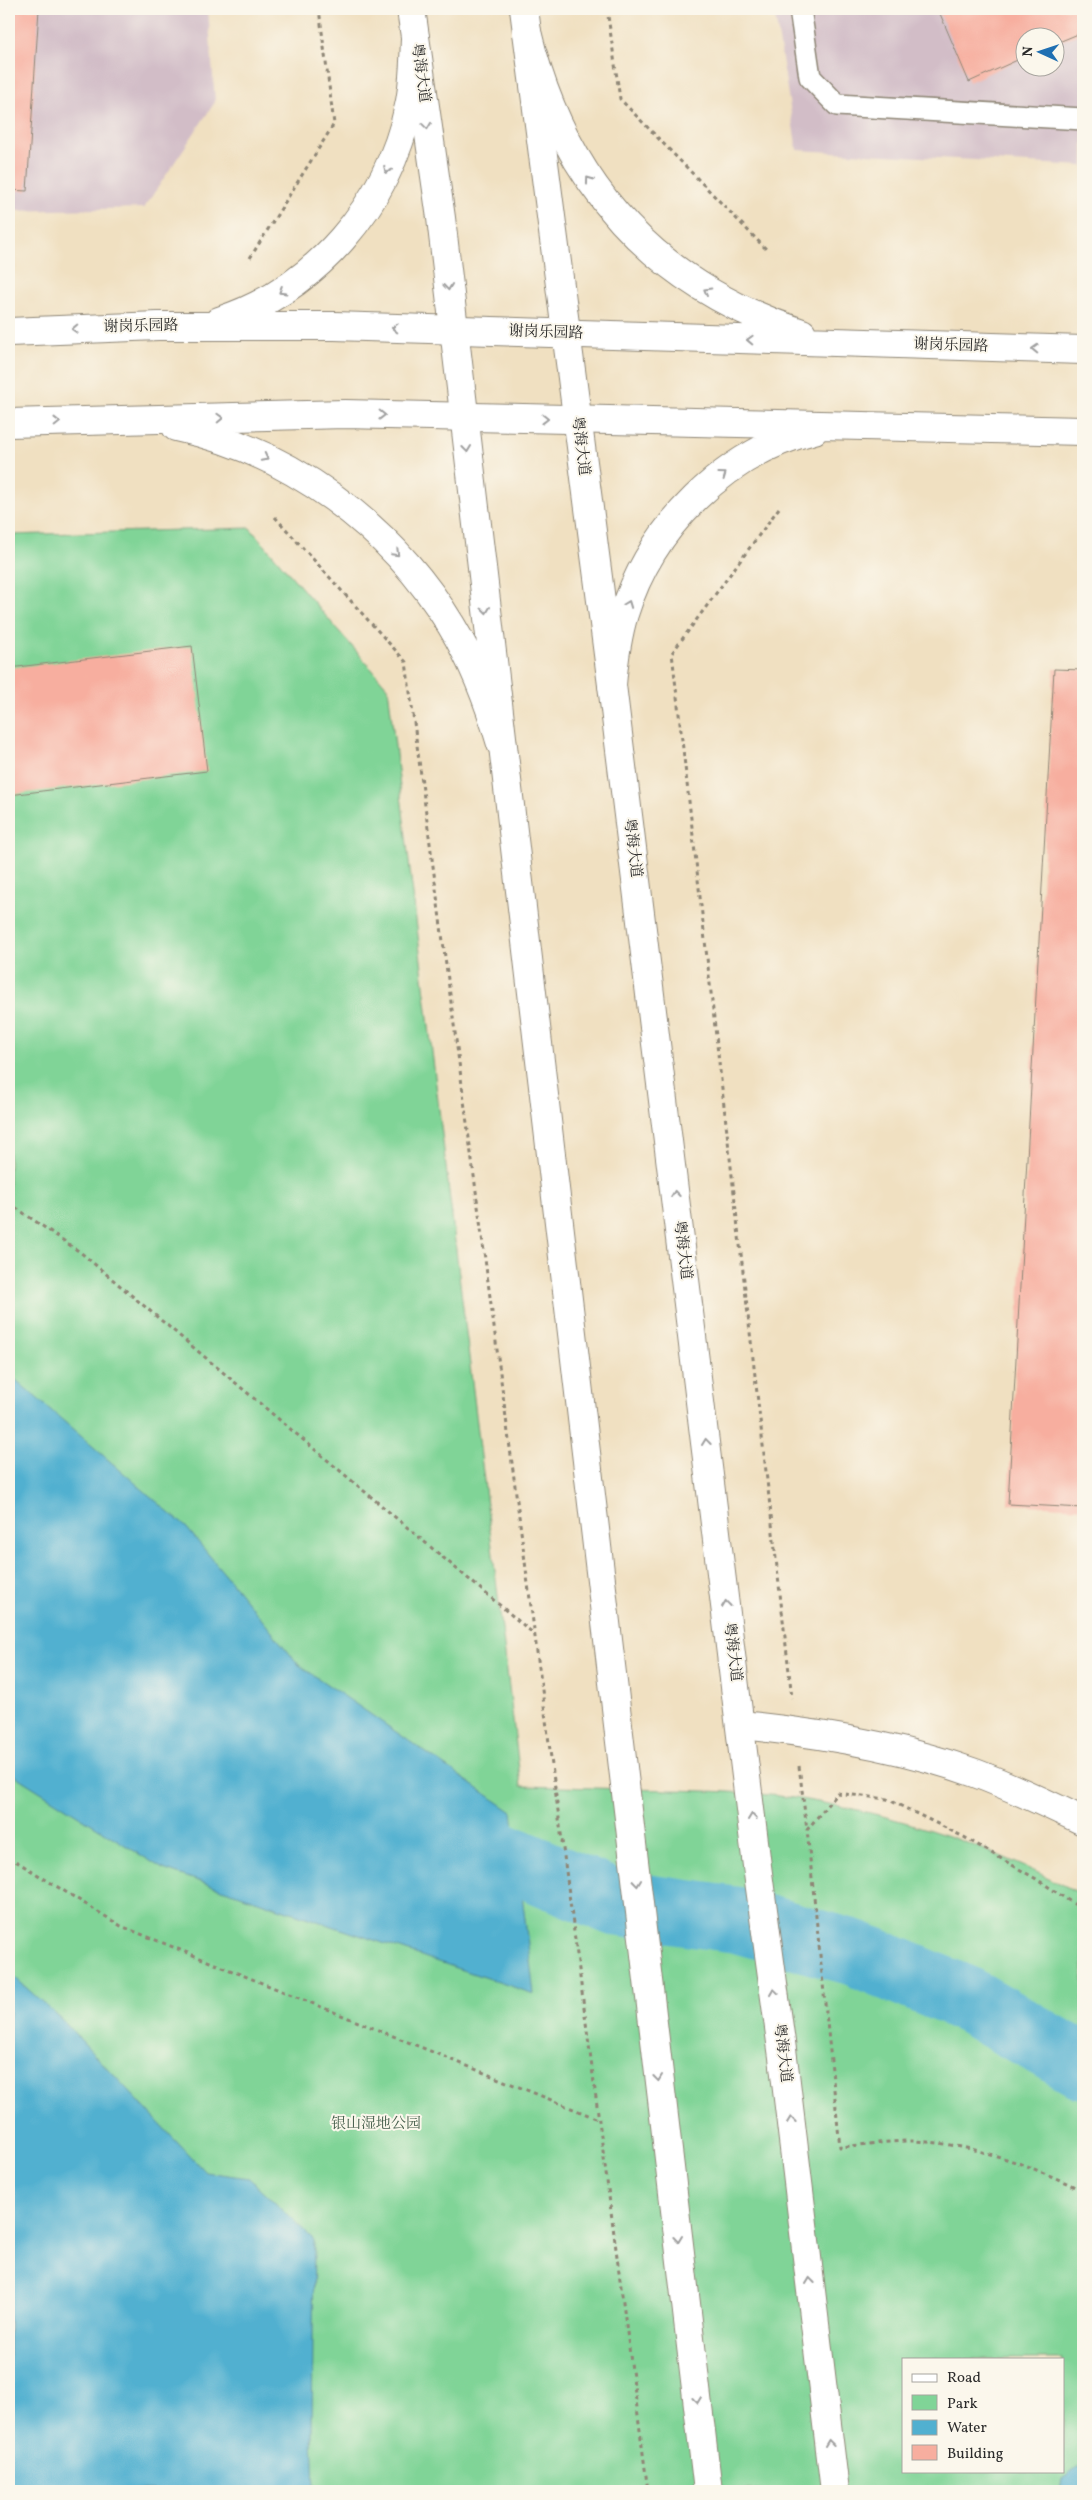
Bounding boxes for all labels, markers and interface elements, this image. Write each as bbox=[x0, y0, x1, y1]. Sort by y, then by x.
north arrow bbox=[1014, 28, 1064, 78]
street label: 粤海大道 bbox=[405, 42, 435, 104]
text: N bbox=[1019, 46, 1038, 57]
one-way arrow bbox=[422, 122, 432, 131]
one-way arrow bbox=[383, 165, 393, 174]
one-way arrow bbox=[586, 176, 595, 186]
one-way arrow bbox=[442, 284, 453, 292]
one-way arrow bbox=[278, 285, 287, 294]
one-way arrow bbox=[703, 287, 712, 297]
street label: 谢岗乐园路 bbox=[103, 316, 179, 338]
street label: 谢岗乐园路 bbox=[508, 321, 584, 345]
one-way arrow bbox=[391, 323, 398, 333]
one-way arrow bbox=[71, 324, 78, 334]
one-way arrow bbox=[745, 334, 753, 345]
street label: 谢岗乐园路 bbox=[913, 334, 989, 358]
one-way arrow bbox=[1030, 343, 1038, 354]
one-way arrow bbox=[379, 410, 387, 420]
one-way arrow bbox=[216, 412, 224, 423]
one-way arrow bbox=[542, 414, 549, 424]
street label: 粤海大道 bbox=[566, 415, 594, 477]
one-way arrow bbox=[54, 417, 62, 427]
one-way arrow bbox=[461, 445, 472, 453]
one-way arrow bbox=[260, 452, 269, 462]
one-way arrow bbox=[717, 472, 727, 481]
one-way arrow bbox=[390, 547, 399, 556]
one-way arrow bbox=[622, 600, 632, 608]
one-way arrow bbox=[480, 607, 491, 615]
street label: 粤海大道 bbox=[618, 817, 646, 879]
one-way arrow bbox=[670, 1190, 681, 1198]
street label: 粤海大道 bbox=[668, 1219, 696, 1281]
one-way arrow bbox=[701, 1438, 712, 1446]
one-way arrow bbox=[721, 1599, 732, 1607]
street label: 粤海大道 bbox=[718, 1621, 746, 1683]
one-way arrow bbox=[747, 1813, 758, 1821]
one-way arrow bbox=[632, 1880, 643, 1888]
one-way arrow bbox=[769, 1987, 780, 1995]
street label: 粤海大道 bbox=[768, 2022, 796, 2084]
one-way arrow bbox=[652, 2074, 663, 2082]
park label: 银山湿地公园 bbox=[331, 2114, 421, 2135]
one-way arrow bbox=[786, 2116, 797, 2124]
one-way arrow bbox=[672, 2235, 683, 2243]
one-way arrow bbox=[805, 2277, 816, 2285]
legend bbox=[902, 2358, 1064, 2472]
text: Road bbox=[947, 2368, 981, 2389]
text: Park bbox=[947, 2394, 978, 2415]
one-way arrow bbox=[691, 2397, 702, 2405]
text: Water bbox=[947, 2418, 987, 2439]
one-way arrow bbox=[824, 2439, 835, 2447]
text: Building bbox=[947, 2444, 1004, 2465]

